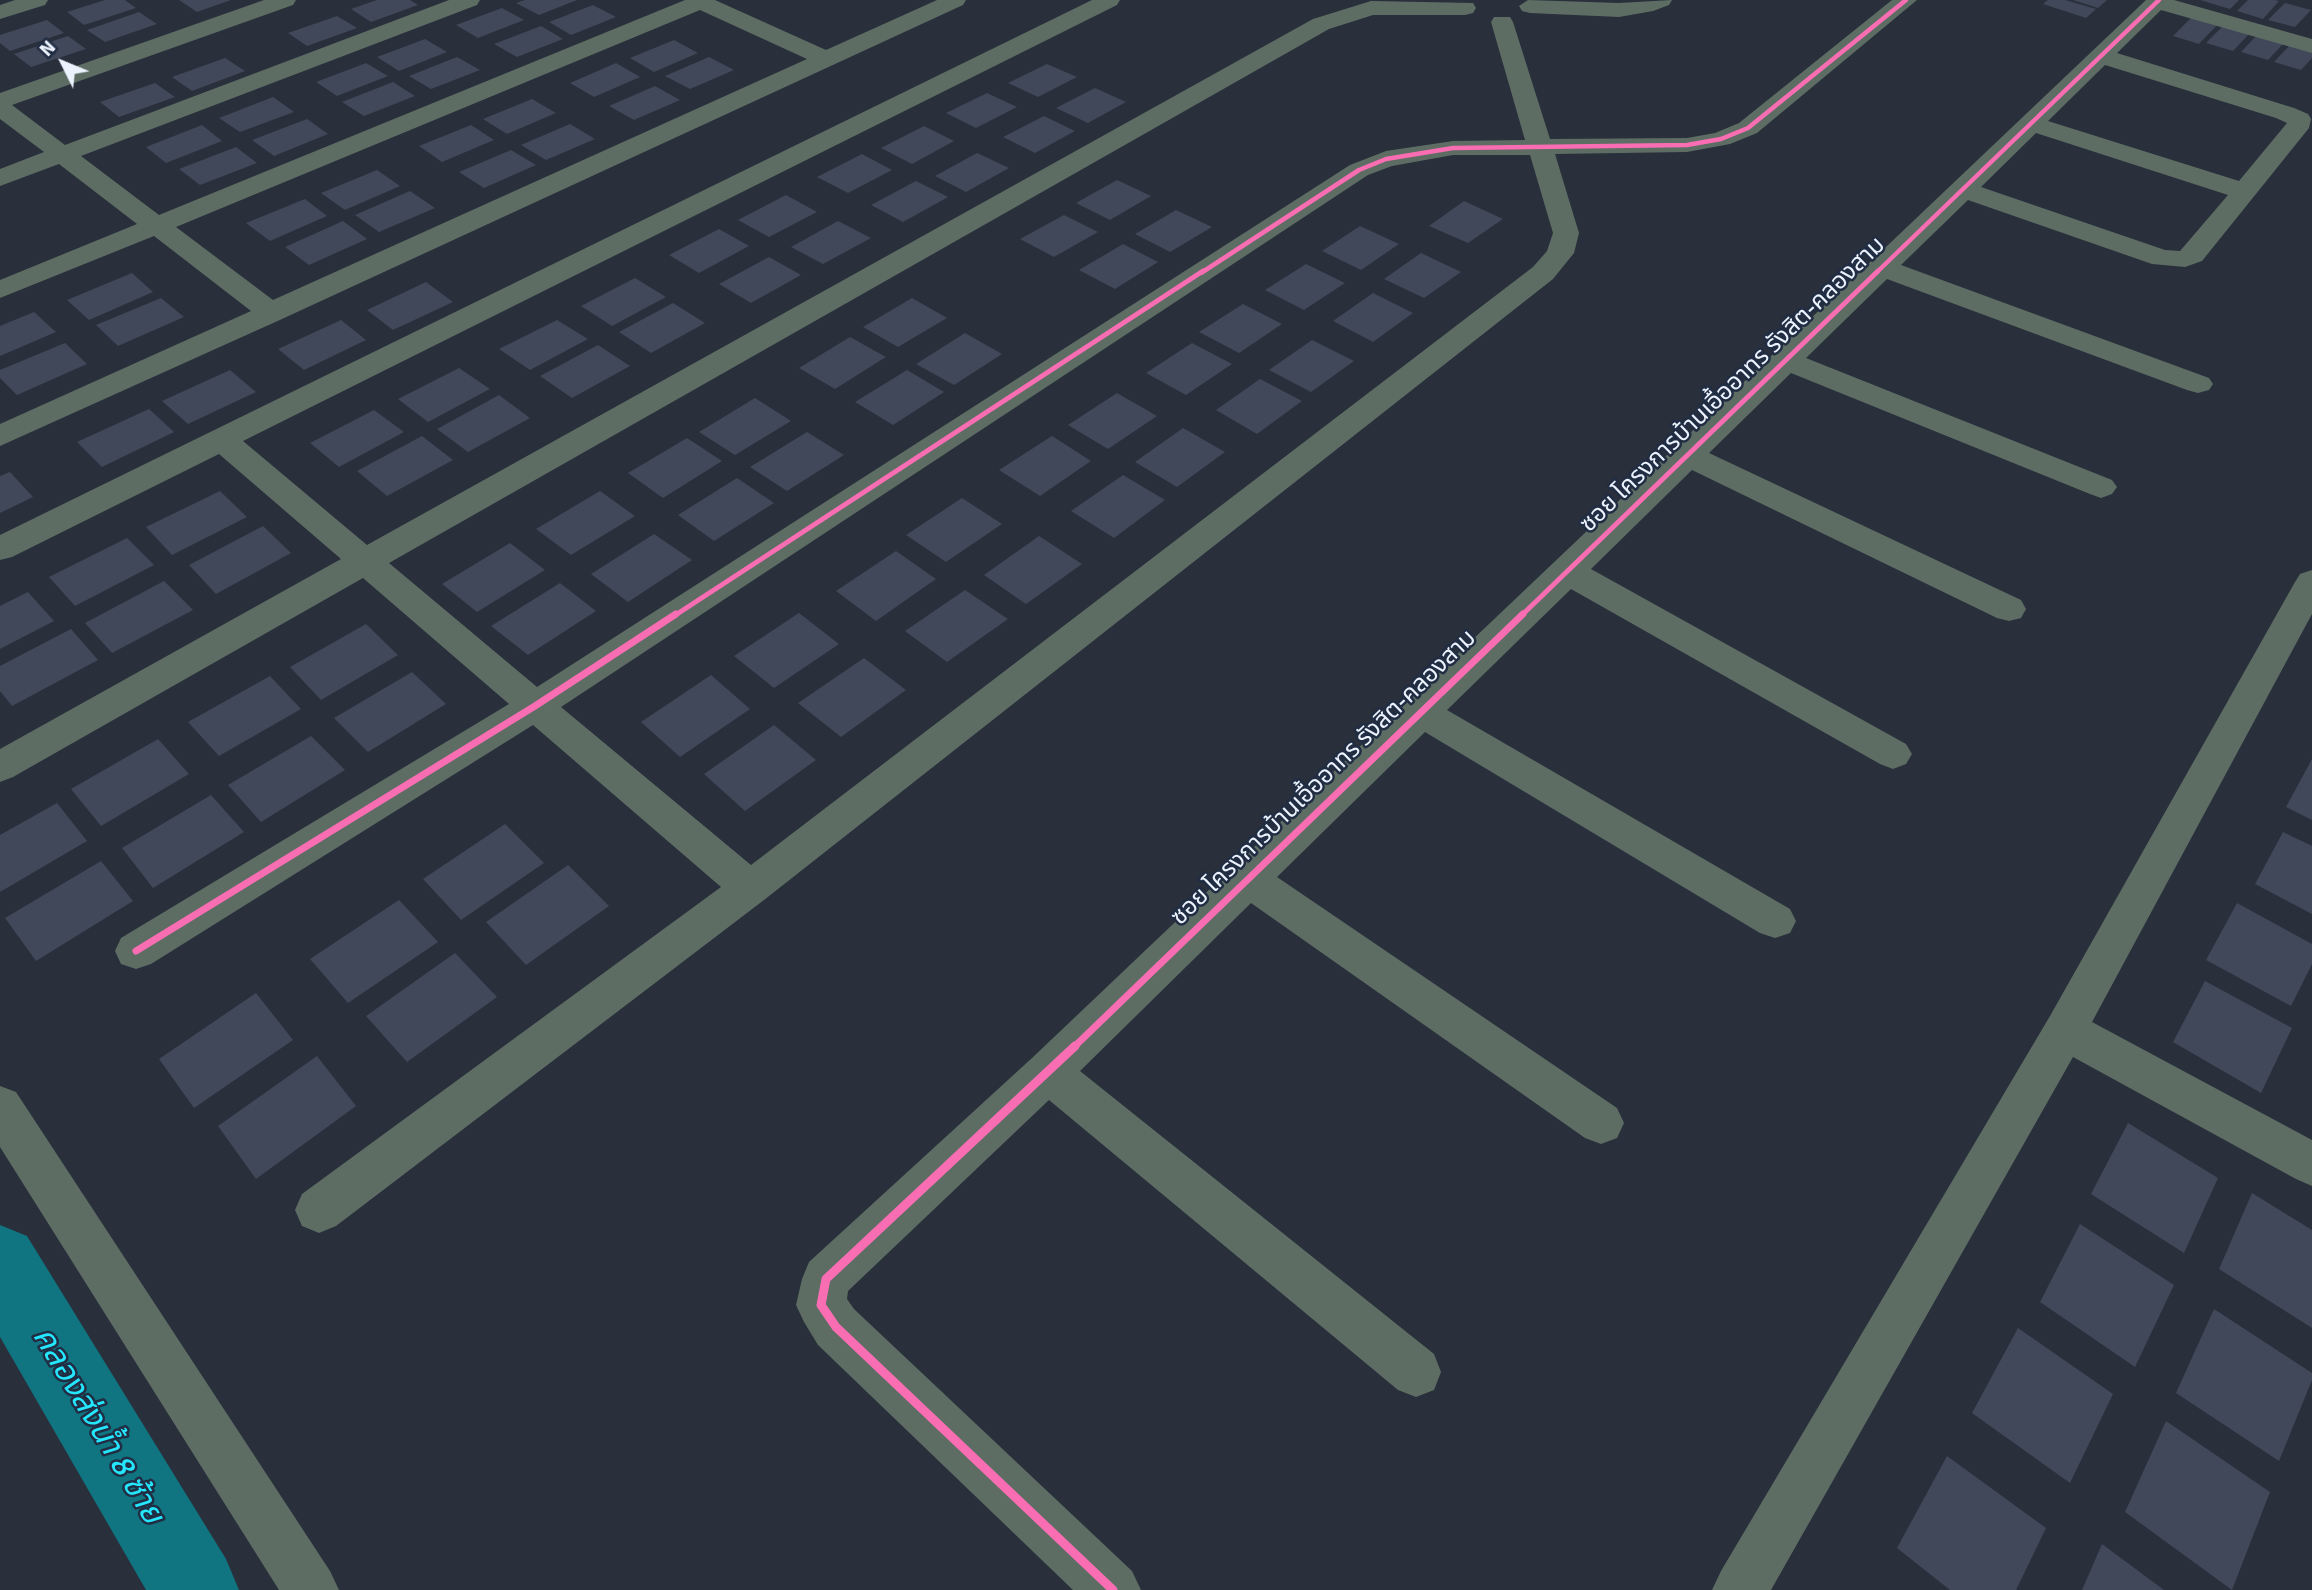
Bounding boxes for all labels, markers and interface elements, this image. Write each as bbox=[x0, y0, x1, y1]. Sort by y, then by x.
north arrow bbox=[28, 28, 98, 98]
text: N bbox=[34, 36, 61, 62]
street label: ซอย โครงการบ้านเอื้ออาทร รังสิต-คลองสาม bbox=[1575, 231, 1891, 539]
street label: ซอย โครงการบ้านเอื้ออาทร รังสิต-คลองสาม bbox=[1166, 624, 1482, 932]
water label: คลองส่งน้ำ 8 ซ้าย bbox=[23, 1321, 171, 1531]

